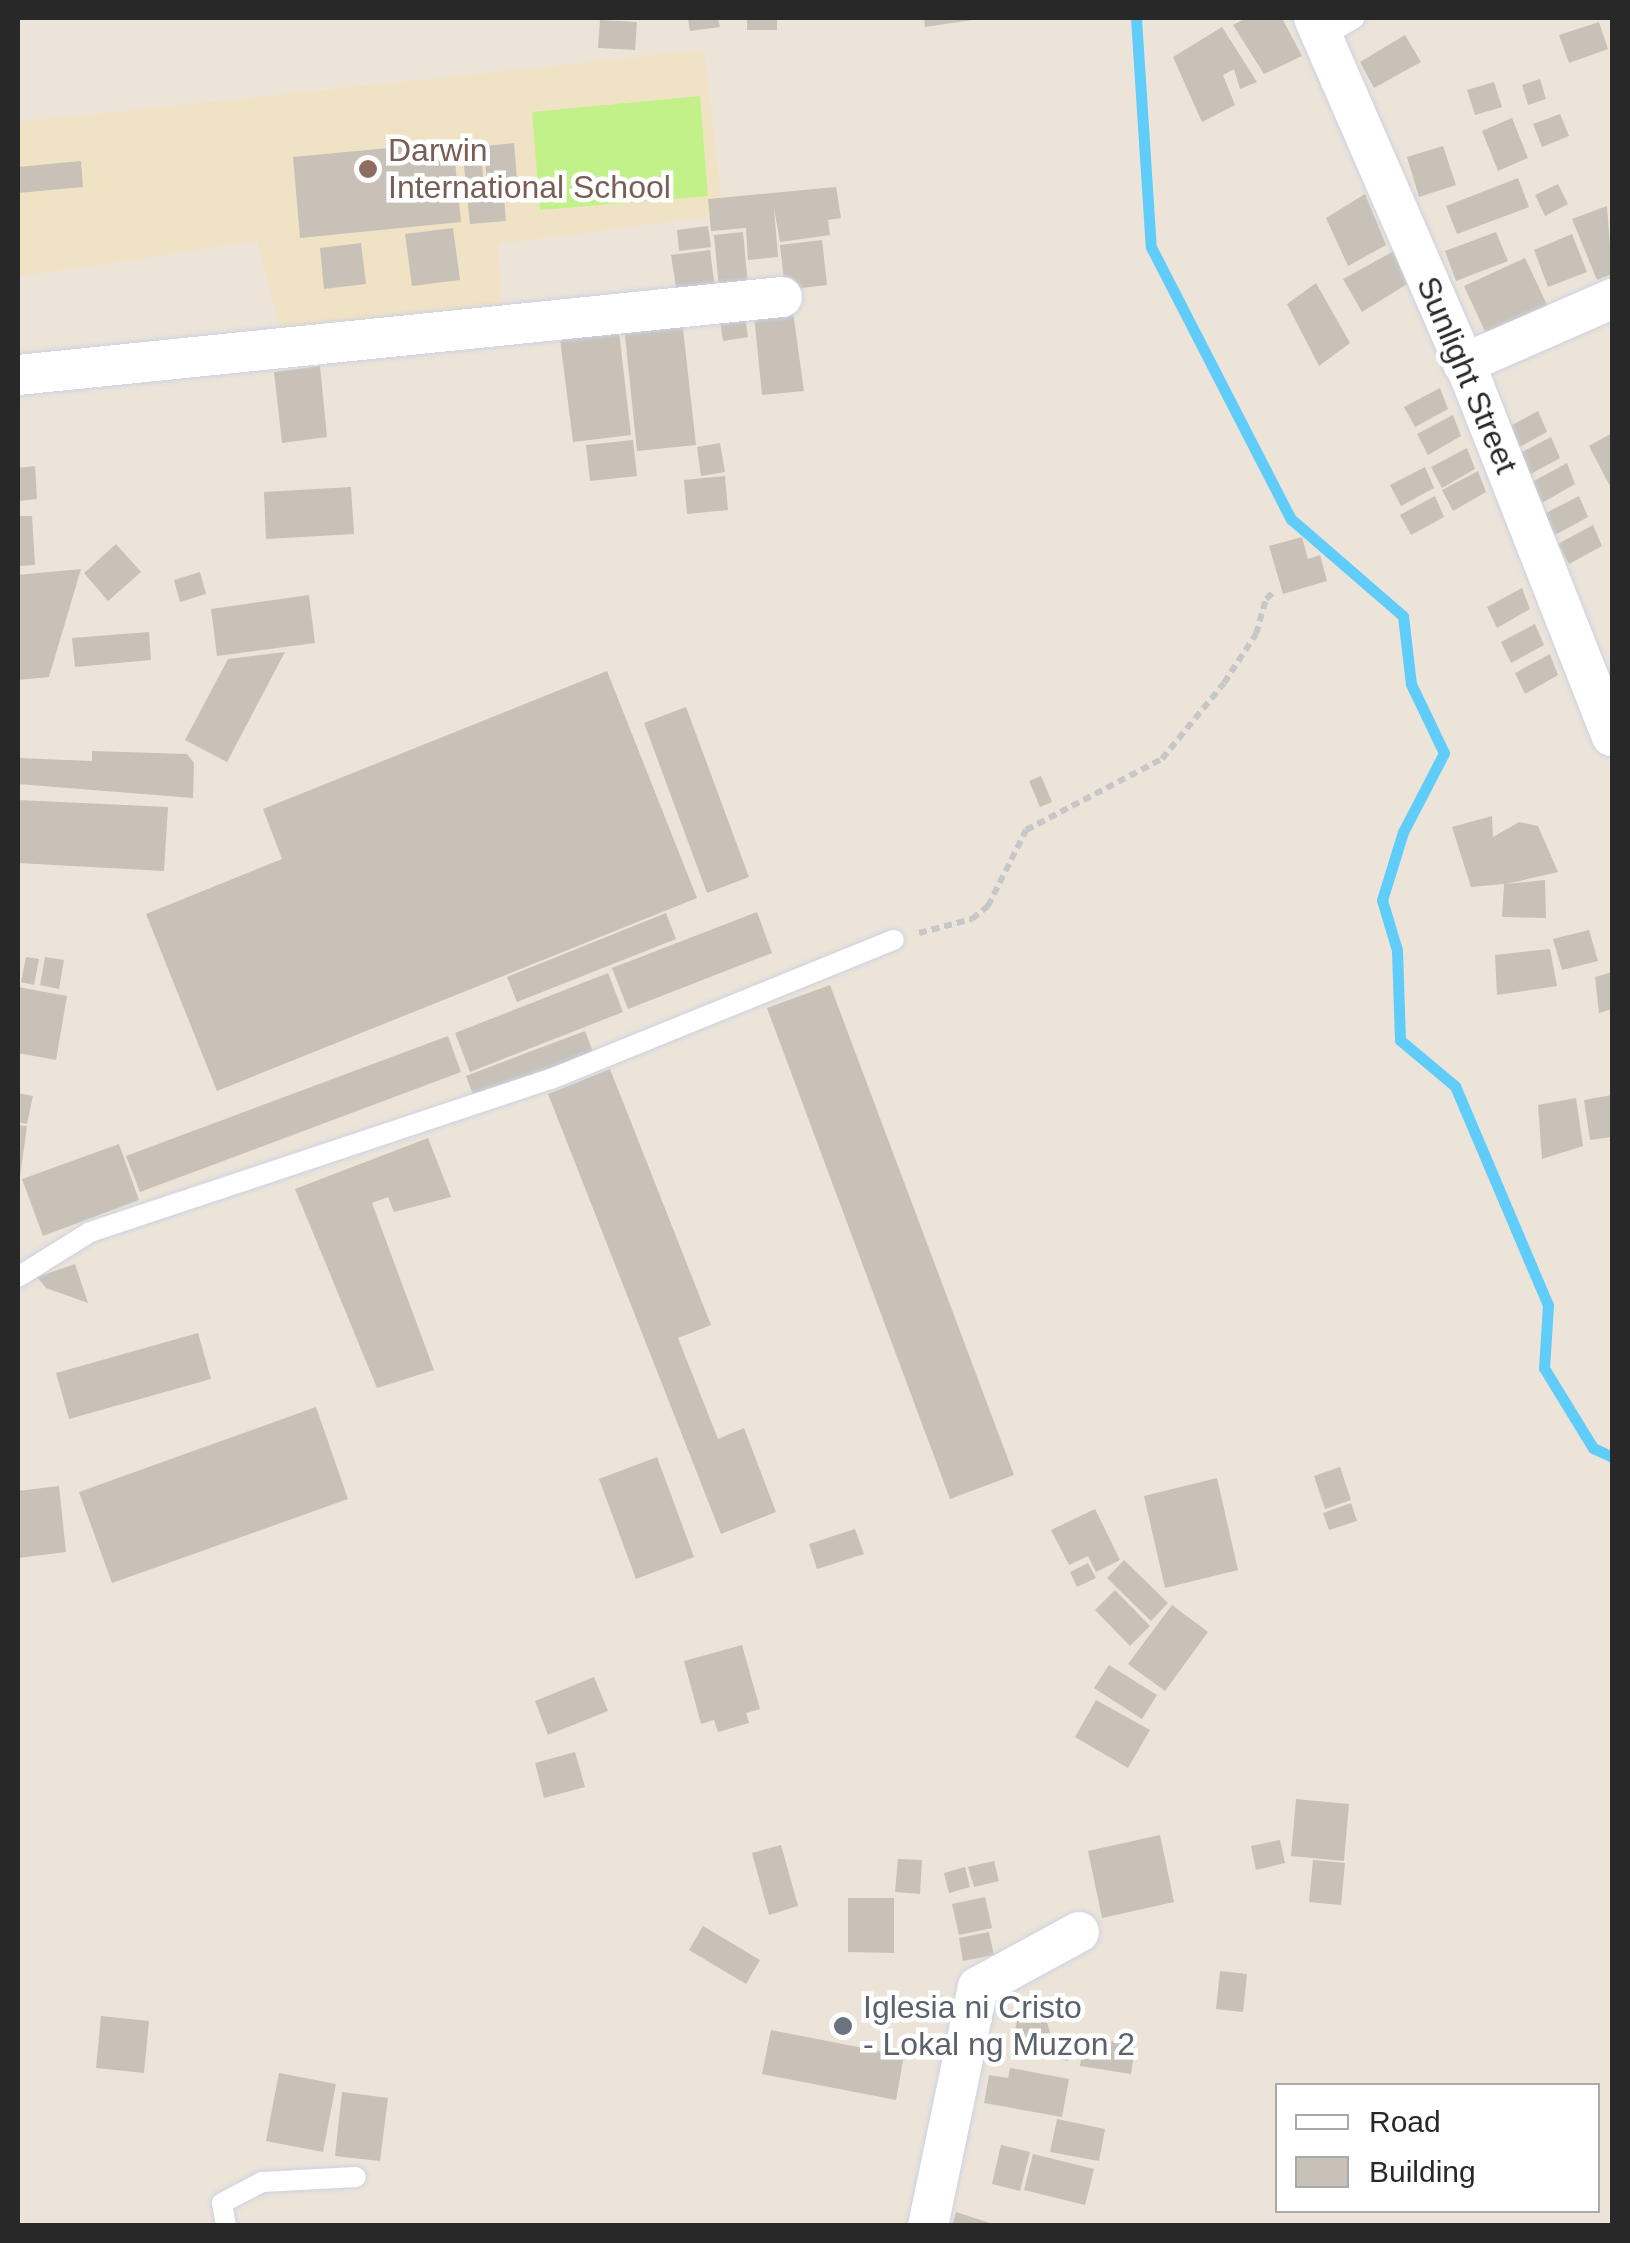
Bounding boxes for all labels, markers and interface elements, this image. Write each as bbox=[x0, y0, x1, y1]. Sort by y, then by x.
place label: Darwin International School bbox=[388, 132, 671, 207]
marker: Darwin International School bbox=[357, 158, 379, 180]
street label: Sunlight Street bbox=[1408, 271, 1526, 479]
place label: Iglesia ni Cristo - Lokal ng Muzon 2 bbox=[863, 1989, 1135, 2064]
marker: Iglesia ni Cristo - Lokal ng Muzon 2 bbox=[832, 2015, 854, 2037]
legend bbox=[1275, 2083, 1600, 2213]
text: Road bbox=[1369, 2105, 1441, 2138]
text: Building bbox=[1369, 2155, 1476, 2188]

